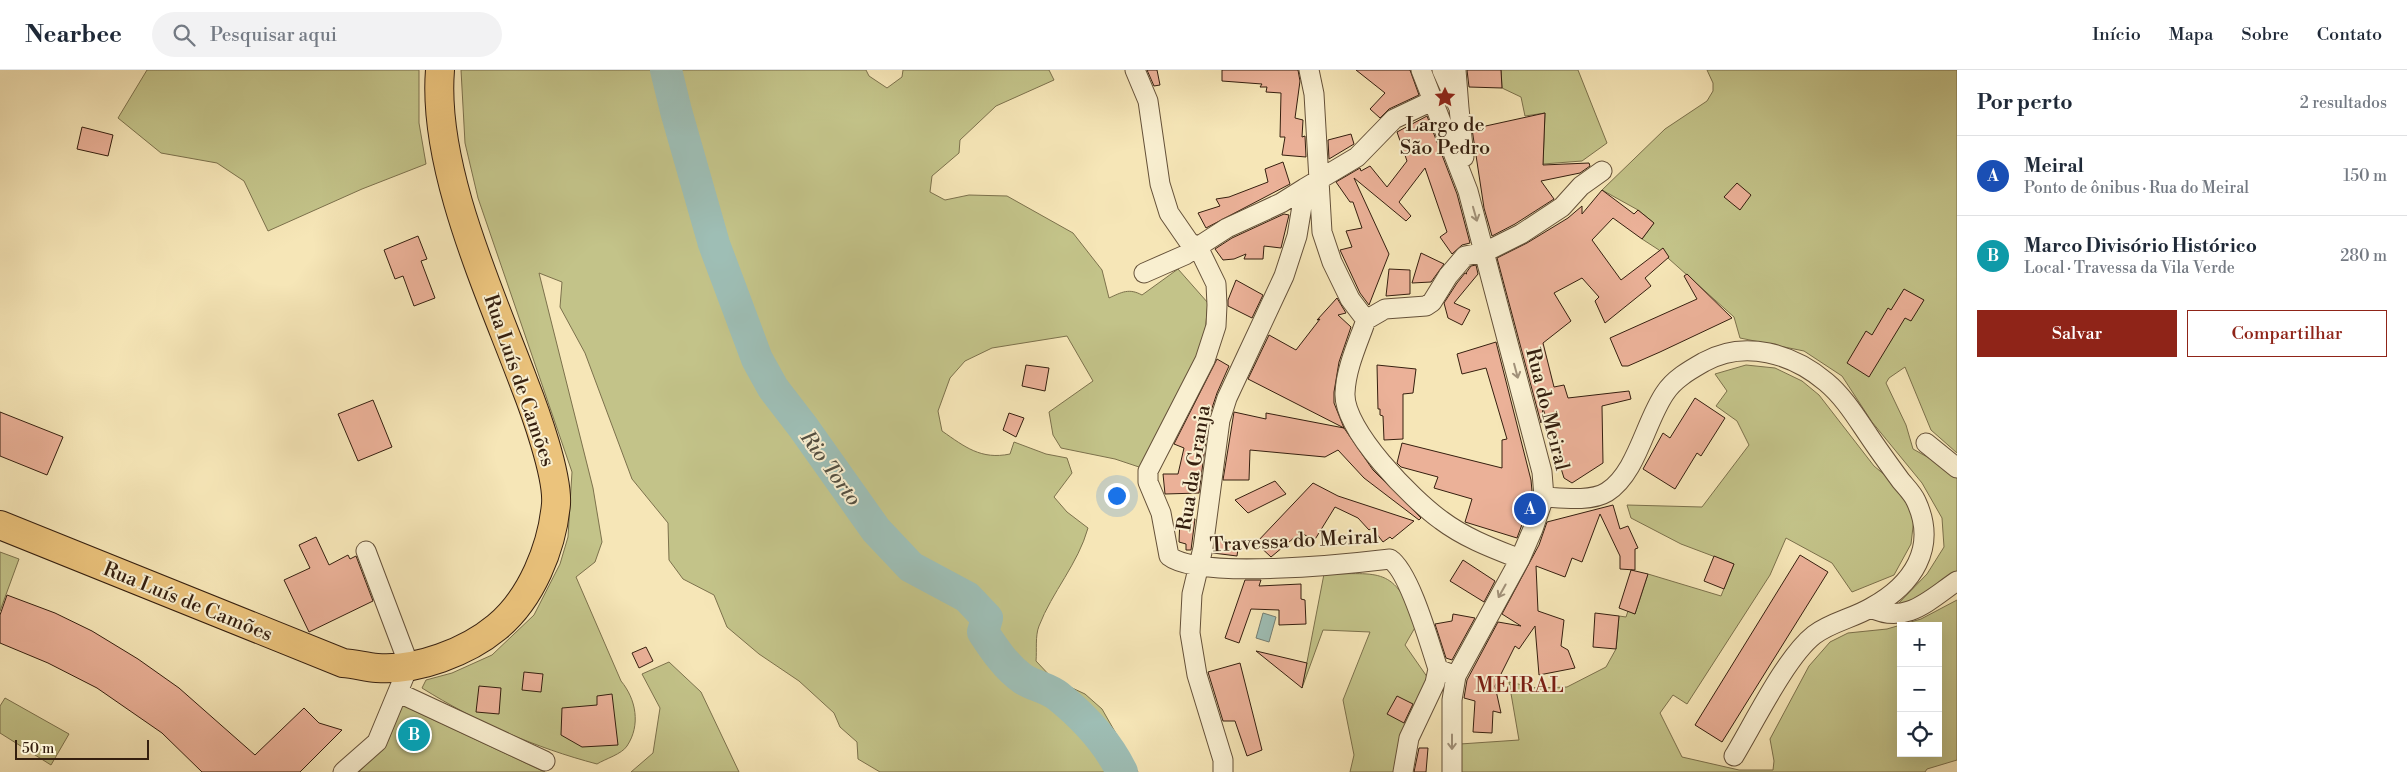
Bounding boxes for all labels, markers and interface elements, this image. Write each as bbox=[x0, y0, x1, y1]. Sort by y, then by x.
search box bbox=[152, 12, 502, 57]
text: Nearbee bbox=[25, 20, 122, 50]
icon: search bbox=[170, 21, 198, 49]
text: Pesquisar aqui bbox=[210, 23, 337, 47]
text: Início bbox=[2092, 23, 2141, 46]
text: Mapa bbox=[2169, 23, 2213, 46]
text: Sobre bbox=[2241, 23, 2289, 46]
text: Contato bbox=[2317, 23, 2382, 46]
place icon: Largo de São Pedro bbox=[1432, 84, 1458, 110]
text: Por perto bbox=[1977, 90, 2073, 116]
text: 2 resultados bbox=[2300, 93, 2387, 113]
place label: Largo de São Pedro bbox=[1400, 113, 1490, 161]
text: Meiral bbox=[2024, 154, 2084, 178]
text: A bbox=[1987, 166, 1999, 186]
text: 150 m bbox=[2343, 166, 2387, 186]
text: Ponto de ônibus · Rua do Meiral bbox=[2024, 178, 2249, 198]
one-way arrow bbox=[1470, 206, 1480, 222]
text: Marco Divisório Histórico bbox=[2024, 234, 2257, 258]
text: B bbox=[1987, 246, 1999, 266]
text: 280 m bbox=[2340, 246, 2387, 266]
text: Local · Travessa da Vila Verde bbox=[2024, 258, 2235, 278]
street label: Rua Luís de Camões bbox=[477, 291, 560, 470]
button: Salvar bbox=[1977, 310, 2177, 357]
button: Compartilhar bbox=[2187, 310, 2387, 357]
street label: Rua do Meiral bbox=[1519, 346, 1574, 473]
one-way arrow bbox=[1512, 363, 1521, 379]
street label: Rua da Granja bbox=[1172, 403, 1217, 533]
water label: Rio Torto bbox=[794, 425, 866, 511]
your location bbox=[1104, 483, 1130, 509]
pin: A bbox=[1514, 490, 1546, 528]
street label: Travessa do Meiral bbox=[1209, 525, 1379, 558]
street label: Rua Luís de Camões bbox=[99, 557, 276, 648]
one-way arrow bbox=[1497, 584, 1507, 599]
map controls bbox=[1897, 622, 1942, 757]
button: + bbox=[1897, 622, 1942, 667]
button: − bbox=[1897, 667, 1942, 712]
district label: MEIRAL bbox=[1475, 673, 1565, 699]
button: locate bbox=[1897, 712, 1942, 757]
pin: B bbox=[398, 716, 430, 754]
one-way arrow bbox=[1447, 733, 1457, 749]
scale bar bbox=[15, 737, 149, 760]
text: 50 m bbox=[22, 740, 54, 758]

